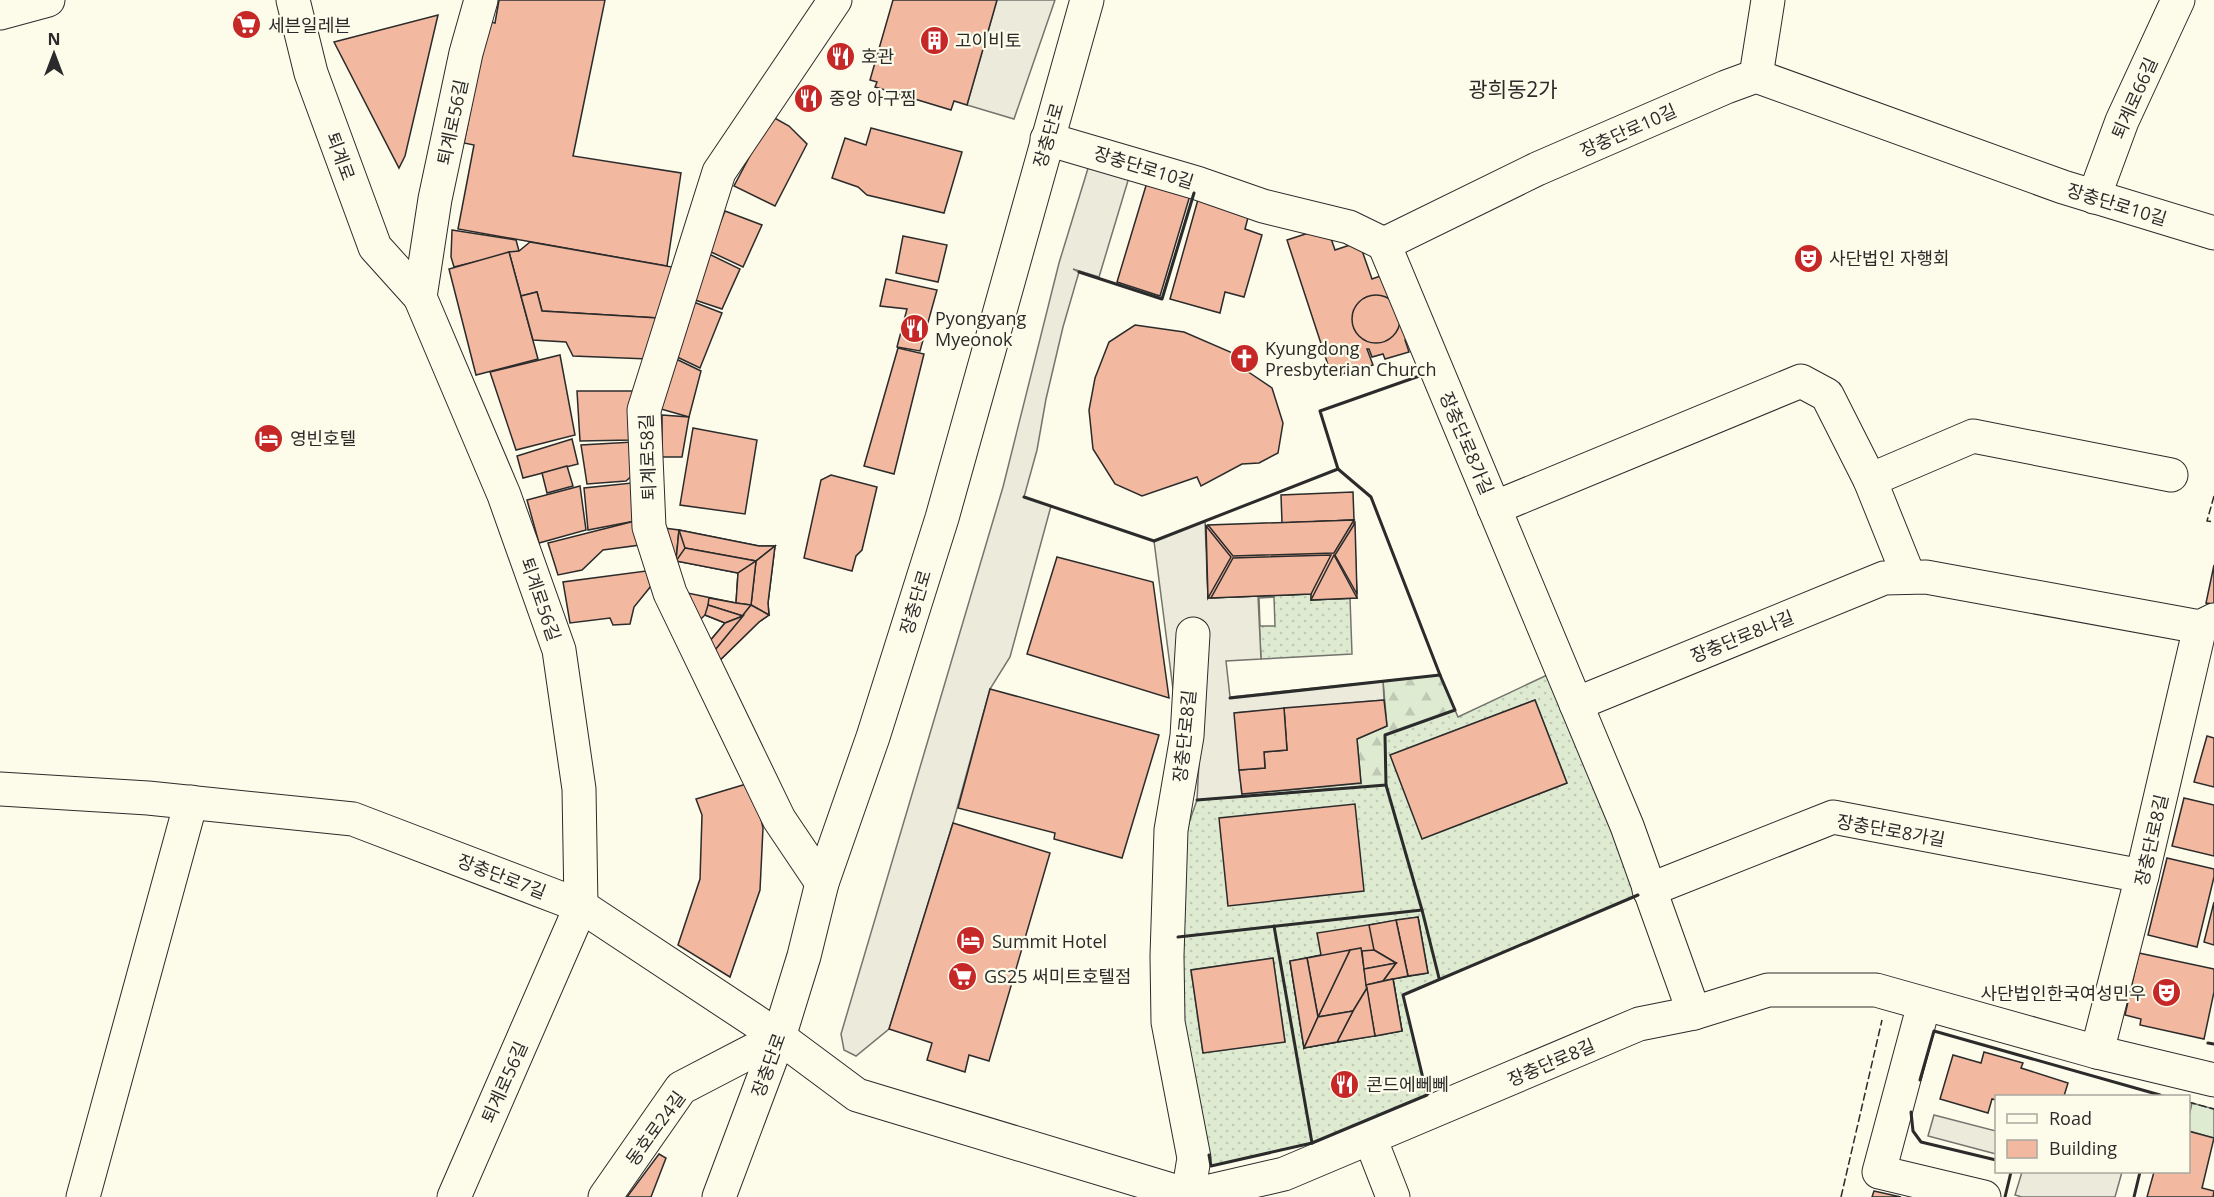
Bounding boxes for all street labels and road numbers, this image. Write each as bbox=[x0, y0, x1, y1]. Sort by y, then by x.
street label: 퇴계로66길 bbox=[2105, 53, 2163, 143]
street label: 퇴계로56길 bbox=[431, 77, 473, 167]
street label: 장충단로10길 bbox=[1576, 98, 1680, 162]
street label: 장충단로 bbox=[1027, 100, 1069, 170]
street label: 퇴계로 bbox=[321, 129, 361, 183]
street label: 장충단로10길 bbox=[1091, 140, 1197, 194]
street label: 장충단로10길 bbox=[2064, 177, 2170, 231]
street label: 장충단로8가길 bbox=[1435, 388, 1499, 498]
street label: 퇴계로58길 bbox=[633, 413, 661, 501]
street label: 퇴계로56길 bbox=[516, 554, 566, 644]
street label: 장충단로 bbox=[894, 567, 936, 637]
street label: 장충단로8나길 bbox=[1687, 604, 1797, 668]
street label: 장충단로8길 bbox=[1167, 688, 1201, 784]
street label: 장충단로8길 bbox=[2129, 792, 2173, 888]
street label: 장충단로8가길 bbox=[1835, 809, 1947, 851]
street label: 장충단로7길 bbox=[454, 848, 550, 904]
street label: 장충단로 bbox=[745, 1030, 791, 1100]
street label: 장충단로8길 bbox=[1503, 1033, 1599, 1091]
street label: 퇴계로56길 bbox=[475, 1037, 533, 1127]
street label: 동호로24길 bbox=[620, 1086, 690, 1170]

